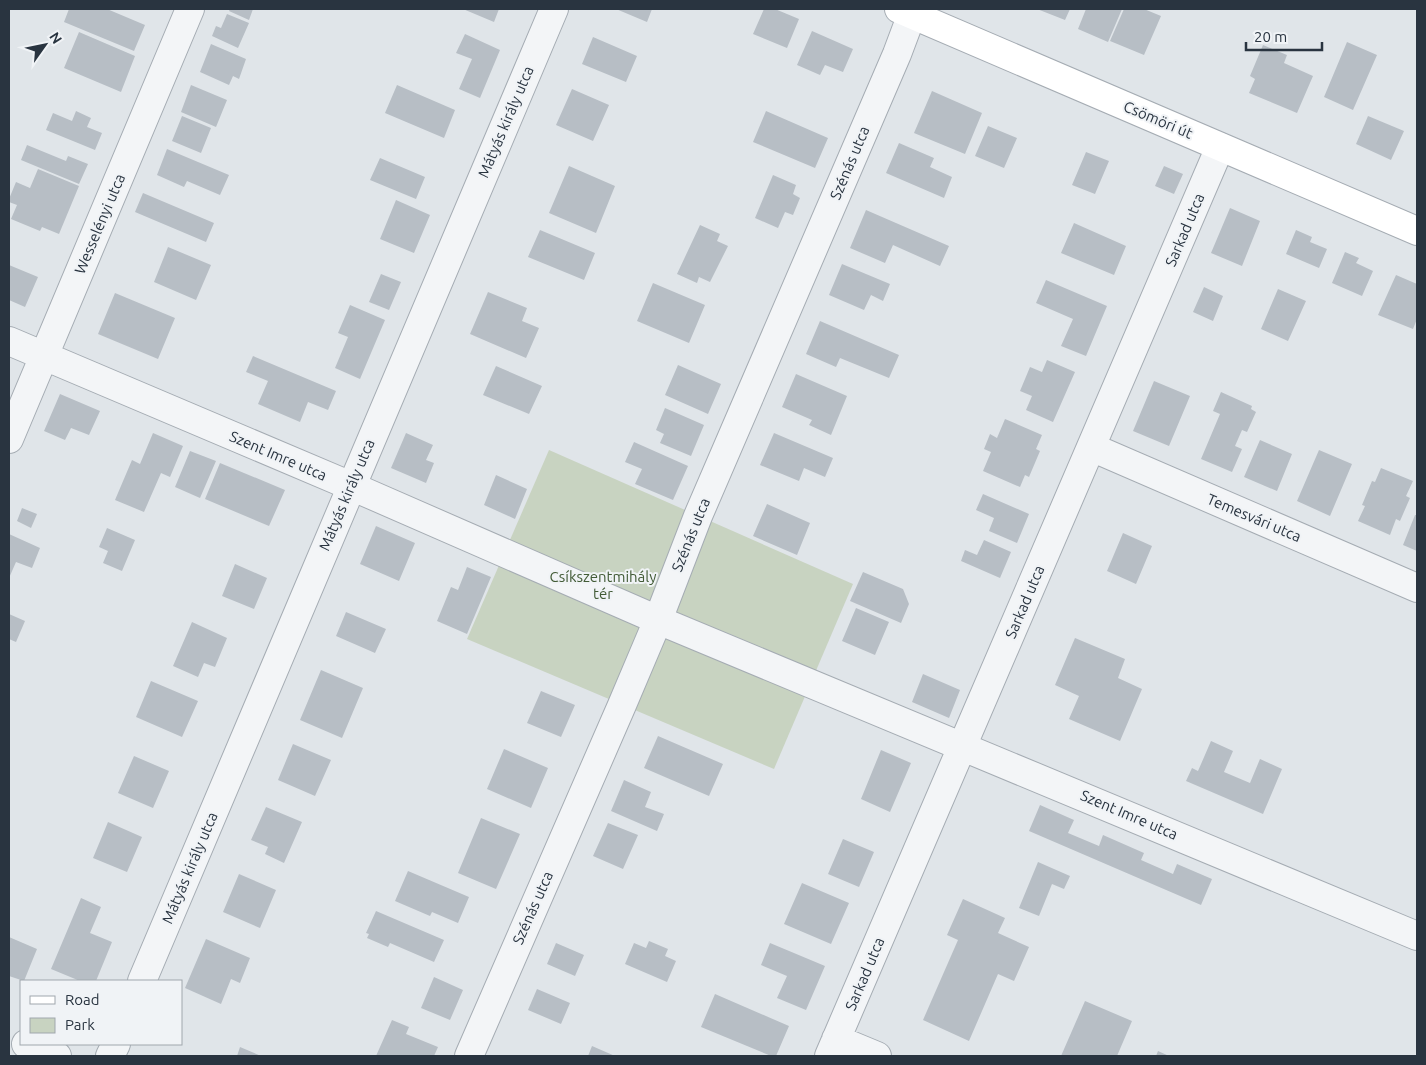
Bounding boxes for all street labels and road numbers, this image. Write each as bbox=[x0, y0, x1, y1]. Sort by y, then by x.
street label: Mátyás király utca bbox=[474, 63, 537, 180]
street label: Csömöri út bbox=[1121, 97, 1195, 142]
street label: Szénás utca bbox=[826, 123, 873, 202]
street label: Wesselényi utca bbox=[71, 171, 128, 277]
street label: Sarkad utca bbox=[1162, 191, 1208, 269]
street label: Szent Imre utca bbox=[227, 427, 329, 484]
street label: Mátyás király utca bbox=[315, 436, 378, 553]
street label: Temesvári utca bbox=[1205, 490, 1304, 545]
street label: Szénás utca bbox=[668, 495, 713, 574]
street label: Sarkad utca bbox=[1002, 563, 1048, 641]
street label: Szent Imre utca bbox=[1078, 786, 1180, 843]
street label: Mátyás király utca bbox=[158, 809, 221, 926]
street label: Szénás utca bbox=[509, 869, 556, 947]
street label: Sarkad utca bbox=[842, 935, 888, 1013]

